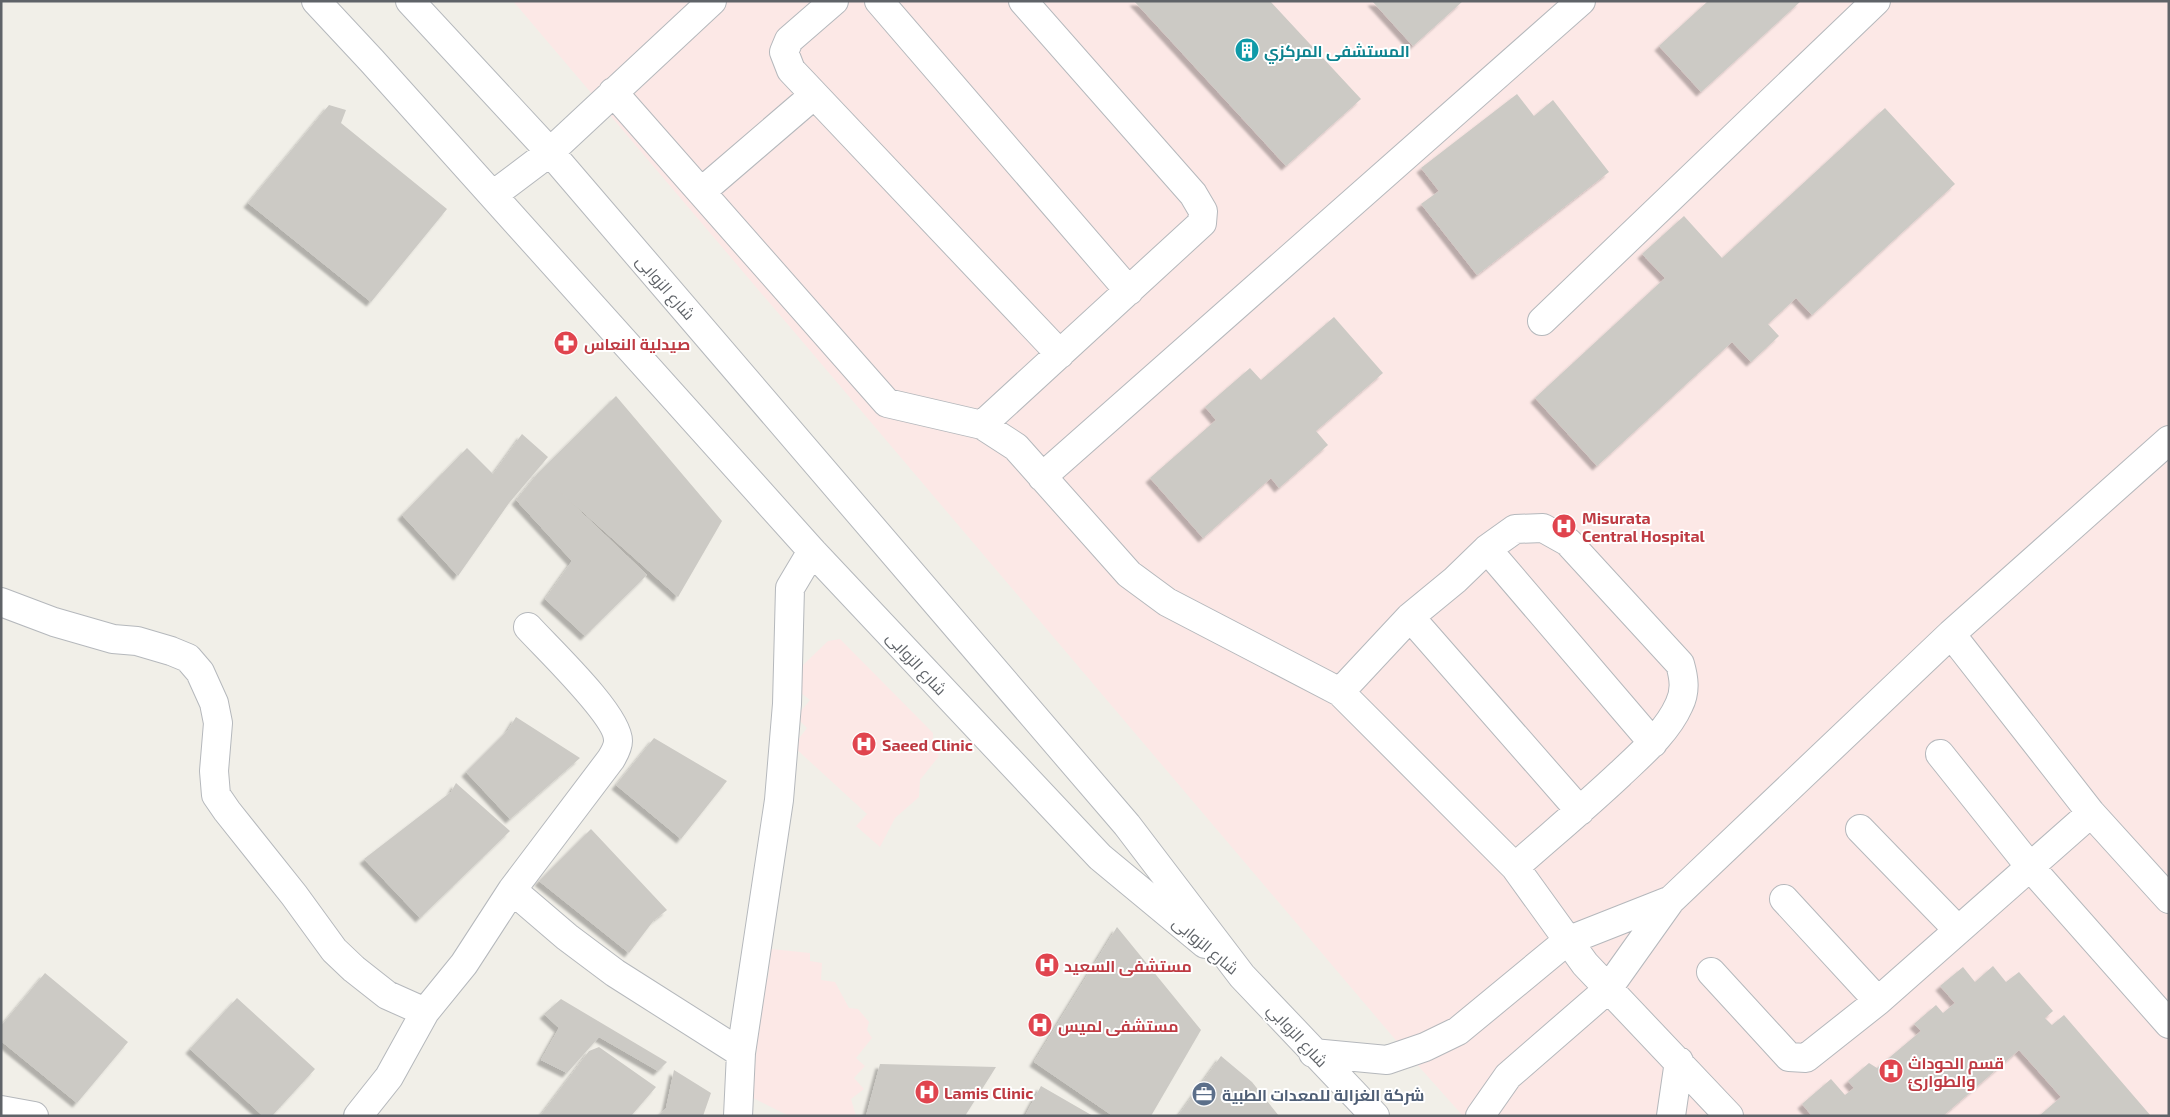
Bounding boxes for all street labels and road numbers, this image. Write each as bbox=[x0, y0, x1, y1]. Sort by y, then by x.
street label: شارع الزوابى bbox=[630, 251, 699, 325]
street label: شارع الزوابى bbox=[881, 627, 951, 701]
street label: شارع الزوابى bbox=[1168, 912, 1243, 980]
street label: شارع الزوابي bbox=[1260, 999, 1332, 1074]

